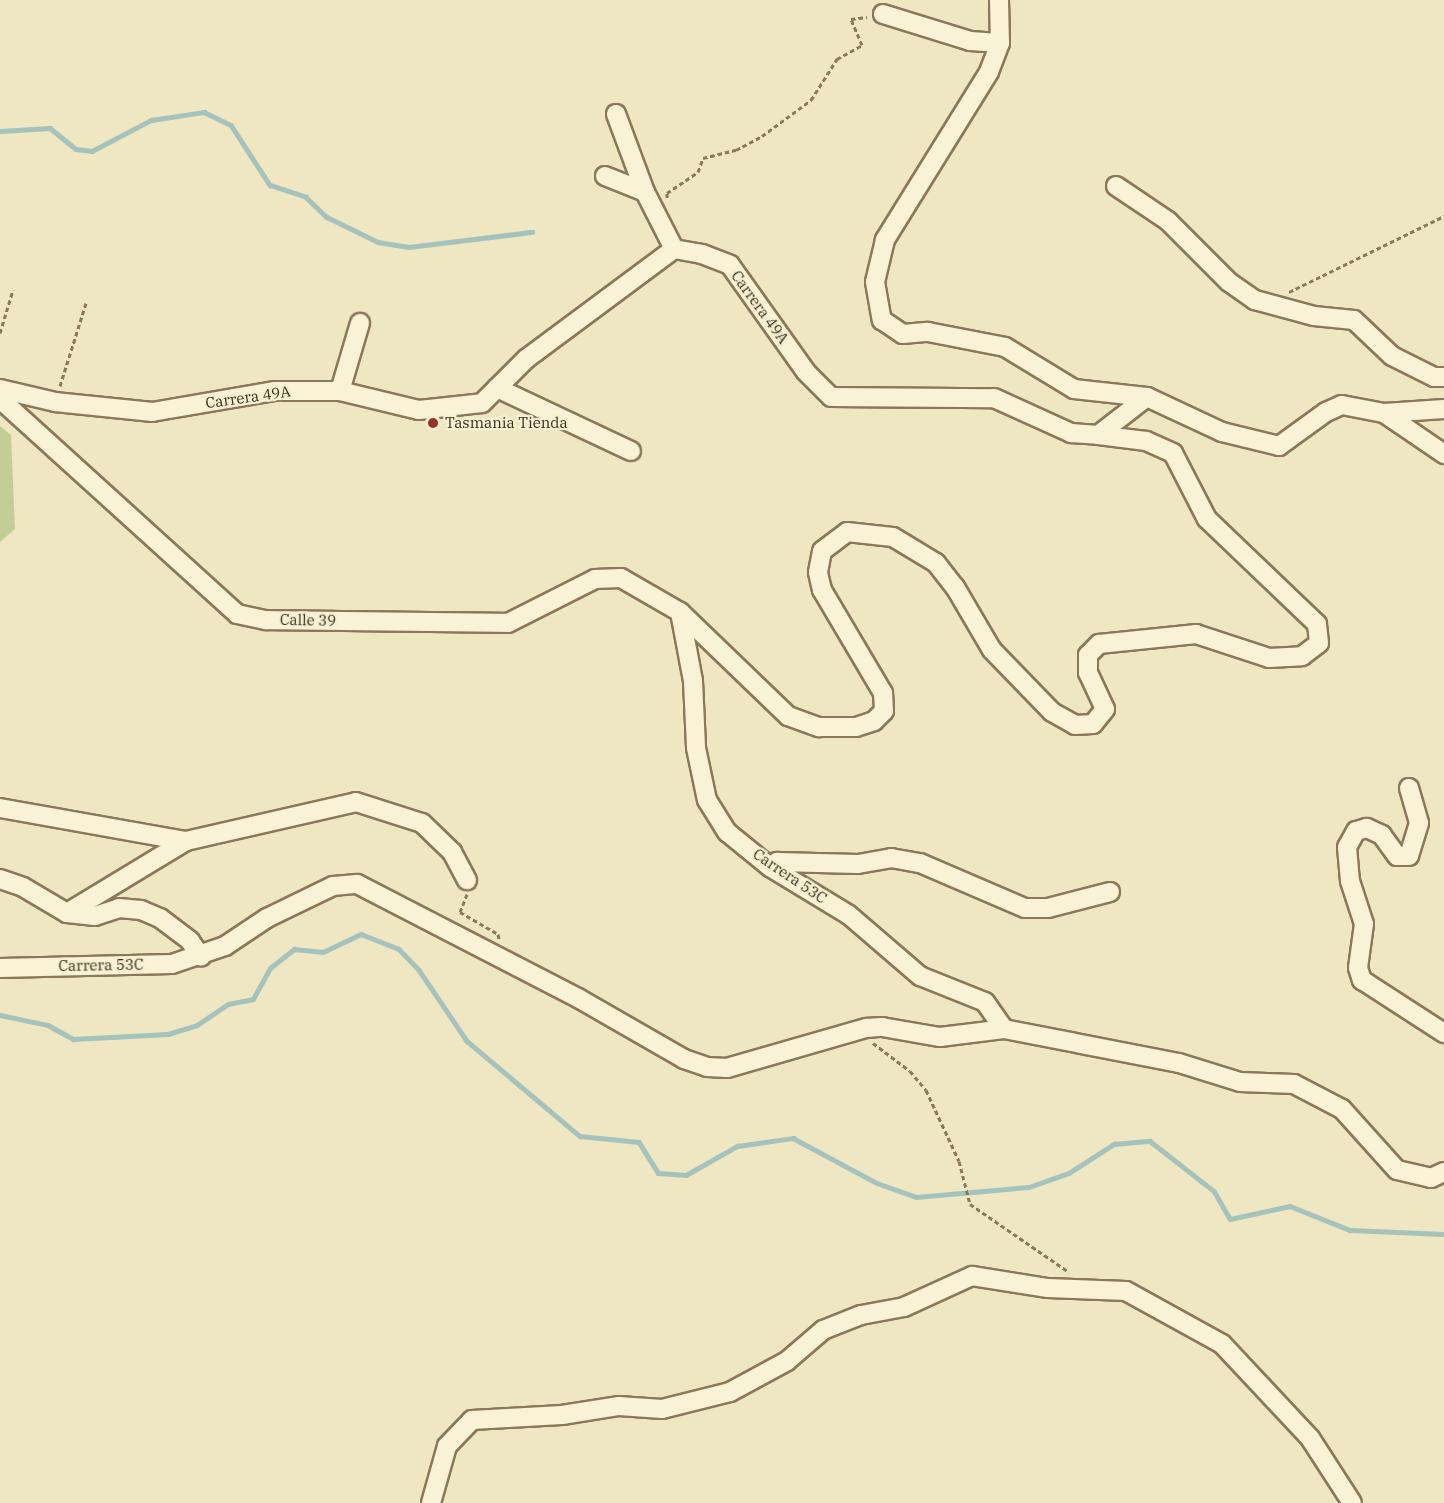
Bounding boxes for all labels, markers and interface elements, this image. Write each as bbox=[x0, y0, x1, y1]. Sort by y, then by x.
street label: Carrera 49A bbox=[728, 267, 792, 347]
street label: Carrera 49A bbox=[204, 382, 292, 412]
place label: Tasmania Tienda bbox=[445, 414, 568, 432]
marker: Tasmania Tienda bbox=[426, 416, 440, 430]
street label: Calle 39 bbox=[280, 611, 336, 629]
street label: Carrera 53C bbox=[750, 845, 830, 907]
street label: Carrera 53C bbox=[58, 955, 144, 975]

